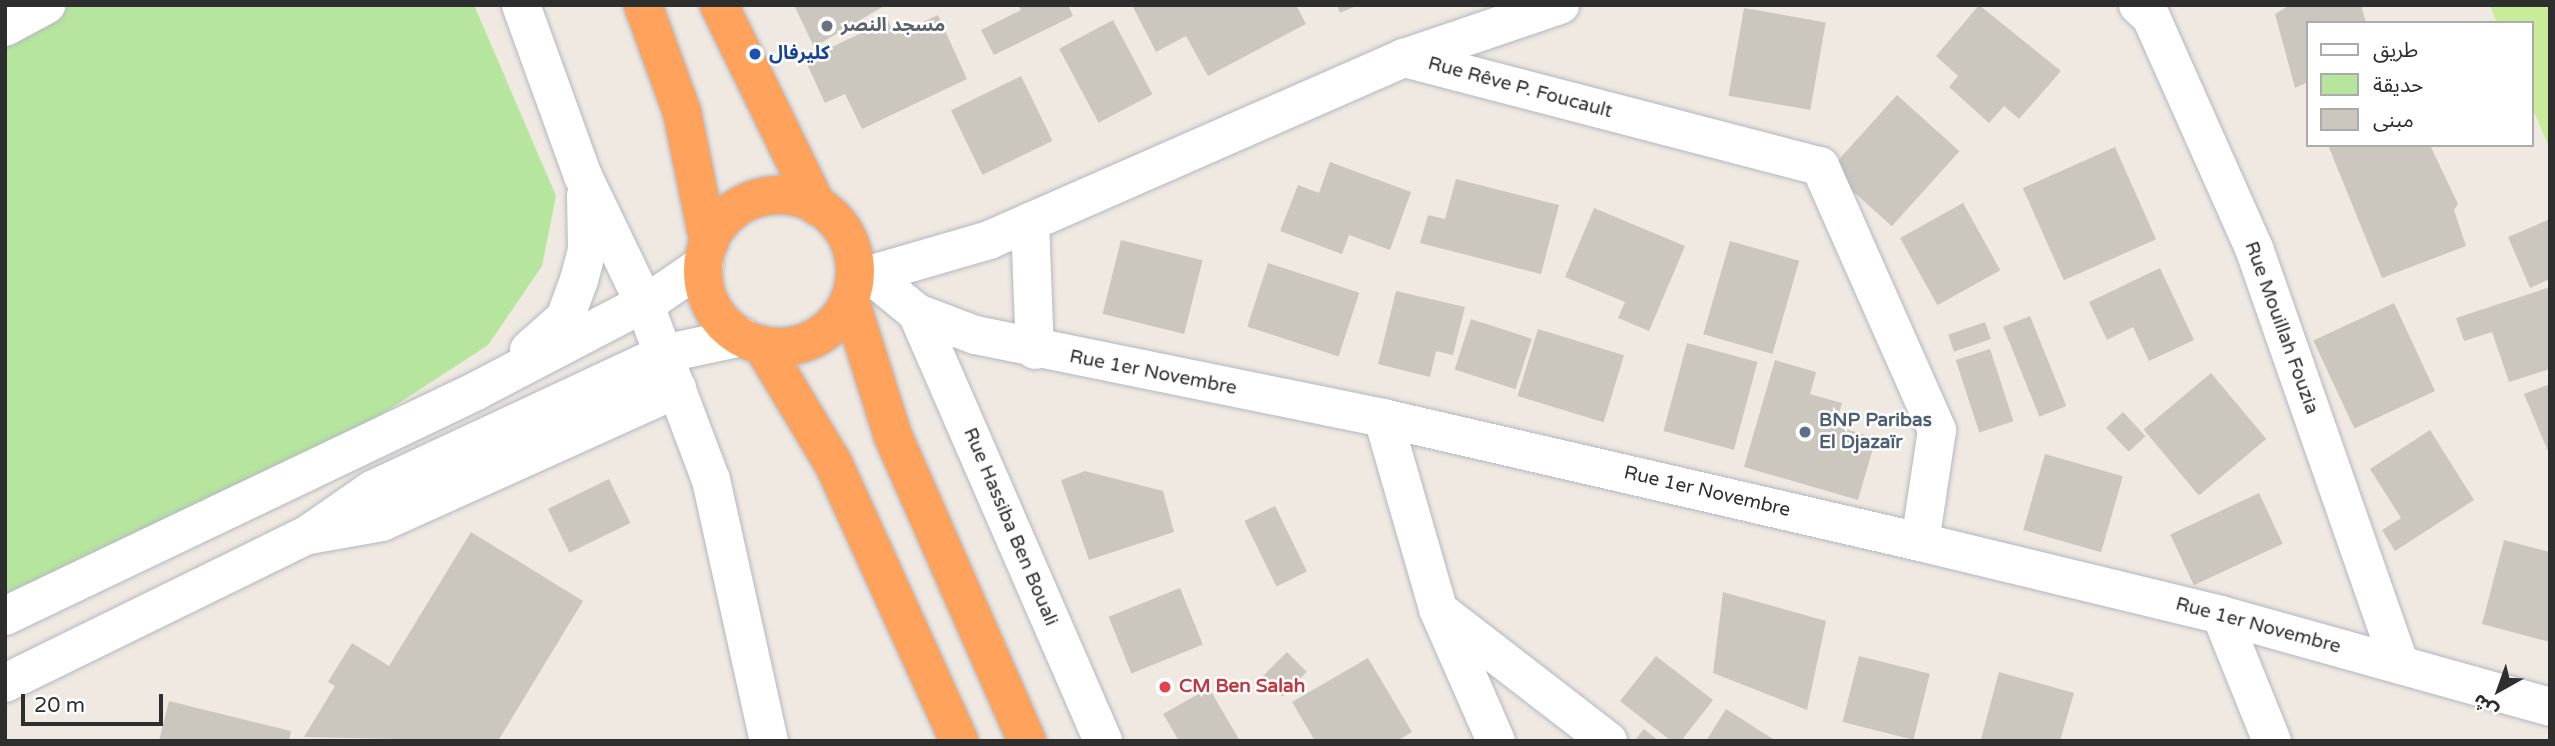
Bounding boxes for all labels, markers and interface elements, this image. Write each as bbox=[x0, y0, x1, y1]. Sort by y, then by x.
place label: مسجد النصر bbox=[841, 15, 945, 37]
marker: مسجد النصر bbox=[819, 18, 835, 34]
legend bbox=[2306, 21, 2534, 147]
text: طريق bbox=[2373, 38, 2418, 63]
place label: كليرفال bbox=[769, 43, 830, 65]
marker: كليرفال bbox=[747, 46, 763, 62]
street label: Rue Rêve P. Foucault bbox=[1425, 52, 1615, 124]
text: حديقة bbox=[2373, 73, 2423, 98]
text: مبنى bbox=[2373, 108, 2414, 133]
street label: Rue Mouillah Fouzia bbox=[2239, 239, 2323, 417]
street label: Rue 1er Novembre bbox=[1067, 346, 1239, 400]
place label: BNP Paribas El Djazaïr bbox=[1819, 410, 1932, 454]
street label: Rue Hassiba Ben Bouali bbox=[958, 424, 1062, 630]
marker: BNP Paribas El Djazaïr bbox=[1797, 424, 1813, 440]
street label: Rue 1er Novembre bbox=[1622, 462, 1792, 522]
street label: Rue 1er Novembre bbox=[2173, 593, 2343, 659]
north arrow bbox=[2464, 655, 2534, 725]
place label: CM Ben Salah bbox=[1179, 676, 1305, 698]
marker: CM Ben Salah bbox=[1157, 679, 1173, 695]
scale bar bbox=[24, 680, 166, 724]
text: ش bbox=[2468, 689, 2503, 723]
text: 20 m bbox=[34, 693, 85, 718]

